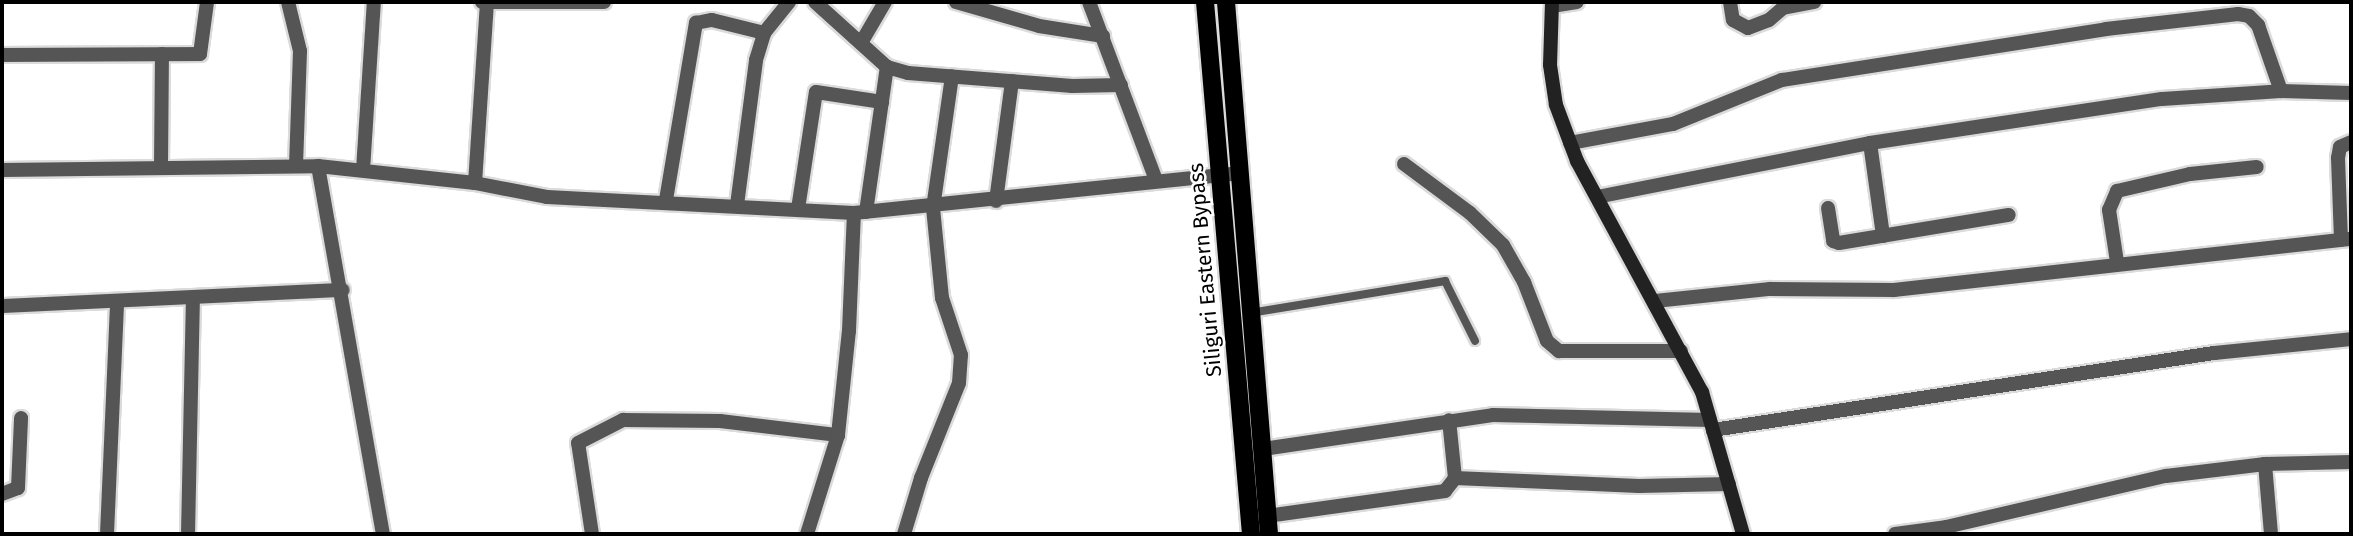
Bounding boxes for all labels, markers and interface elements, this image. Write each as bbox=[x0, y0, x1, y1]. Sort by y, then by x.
street label: Siliguri Eastern Bypass bbox=[1183, 162, 1227, 378]

